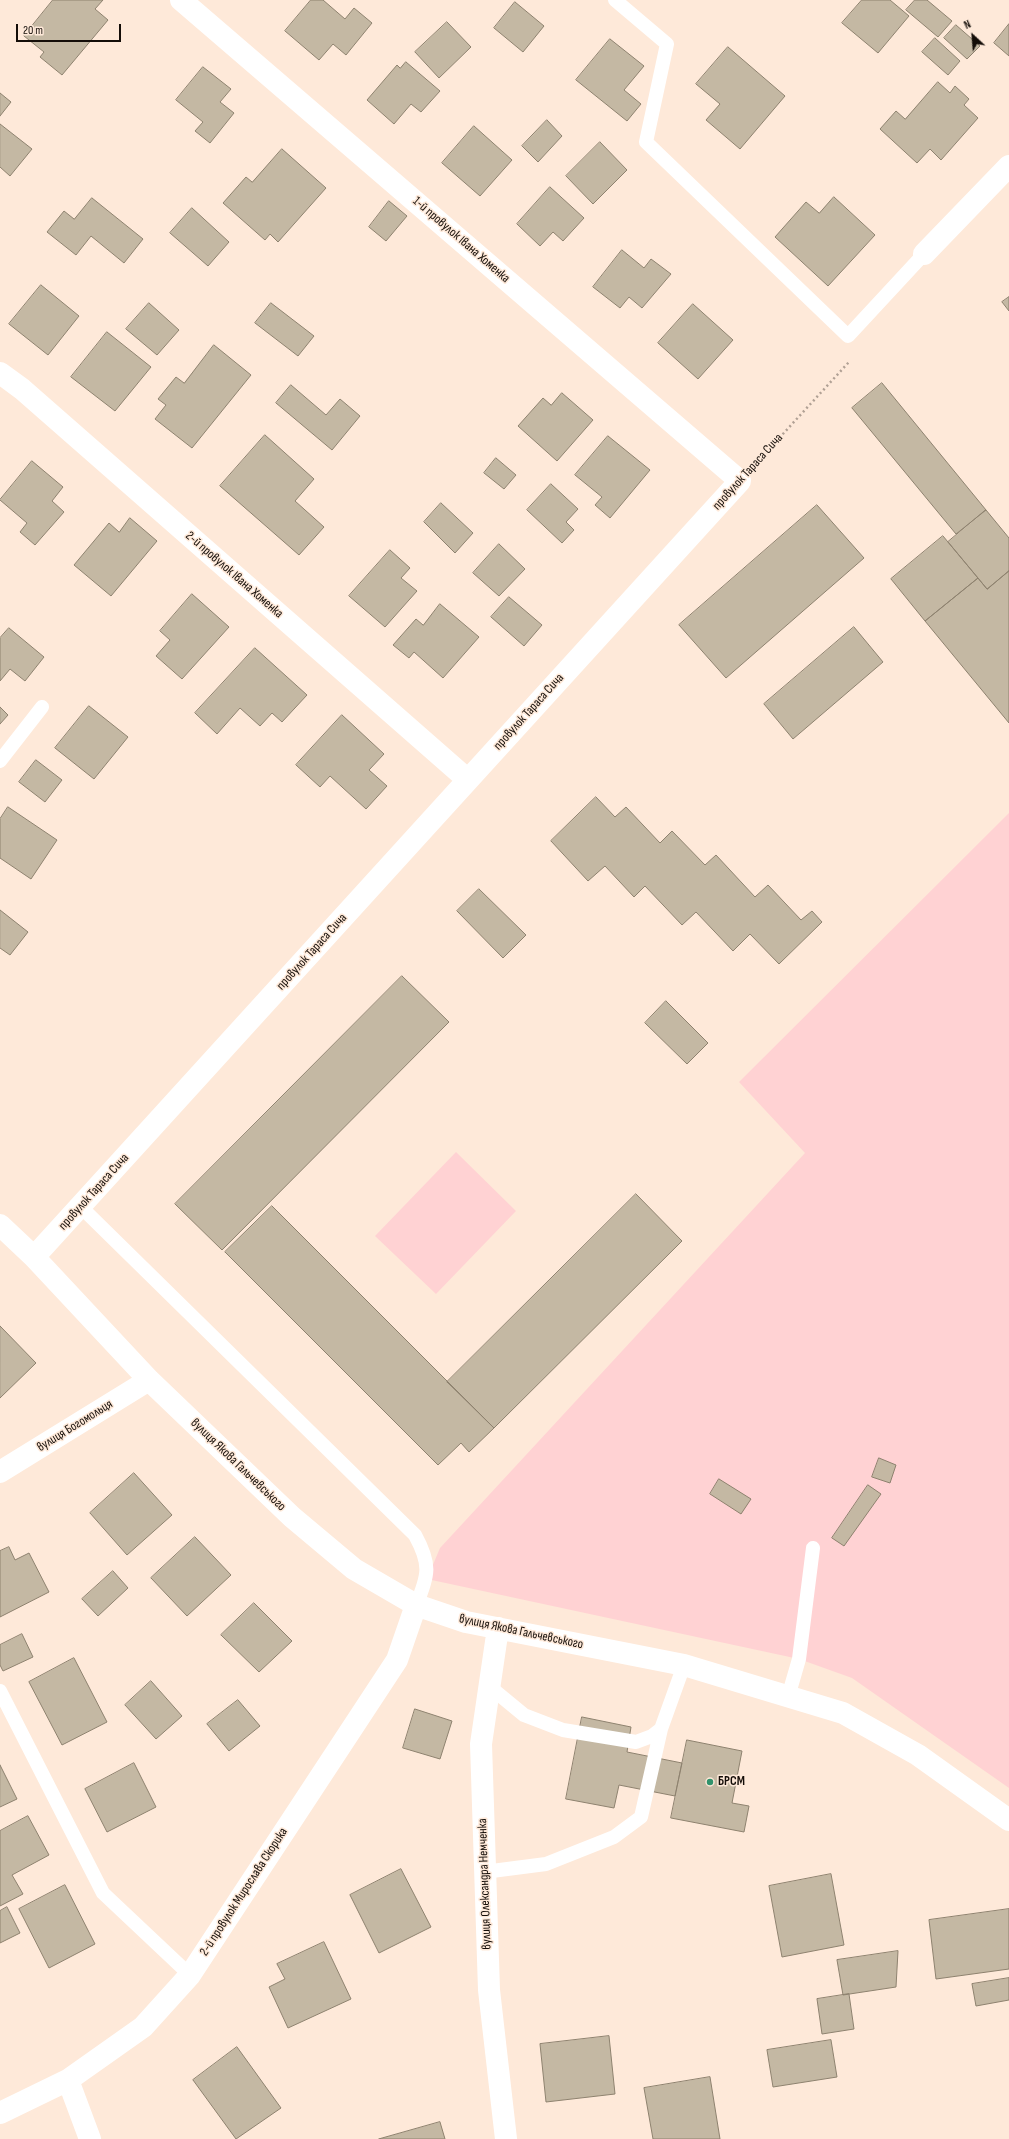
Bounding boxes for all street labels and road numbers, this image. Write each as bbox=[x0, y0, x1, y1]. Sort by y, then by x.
street label: 1-й провулок Івана Хоменка bbox=[409, 194, 513, 286]
street label: провулок Тараса Сича bbox=[710, 431, 786, 513]
street label: 2-й провулок Івана Хоменка bbox=[182, 528, 286, 622]
street label: провулок Тараса Сича bbox=[491, 671, 567, 753]
street label: провулок Тараса Сича bbox=[274, 911, 350, 993]
street label: провулок Тараса Сича bbox=[56, 1151, 132, 1233]
street label: вулиця Богомольця bbox=[34, 1397, 116, 1455]
street label: вулиця Якова Гальчевського bbox=[187, 1415, 289, 1515]
street label: вулиця Якова Гальчевського bbox=[458, 1611, 584, 1653]
street label: вулиця Олександра Немченка bbox=[475, 1818, 495, 1950]
street label: 2-й провулок Мирослава Скорика bbox=[197, 1825, 291, 1959]

